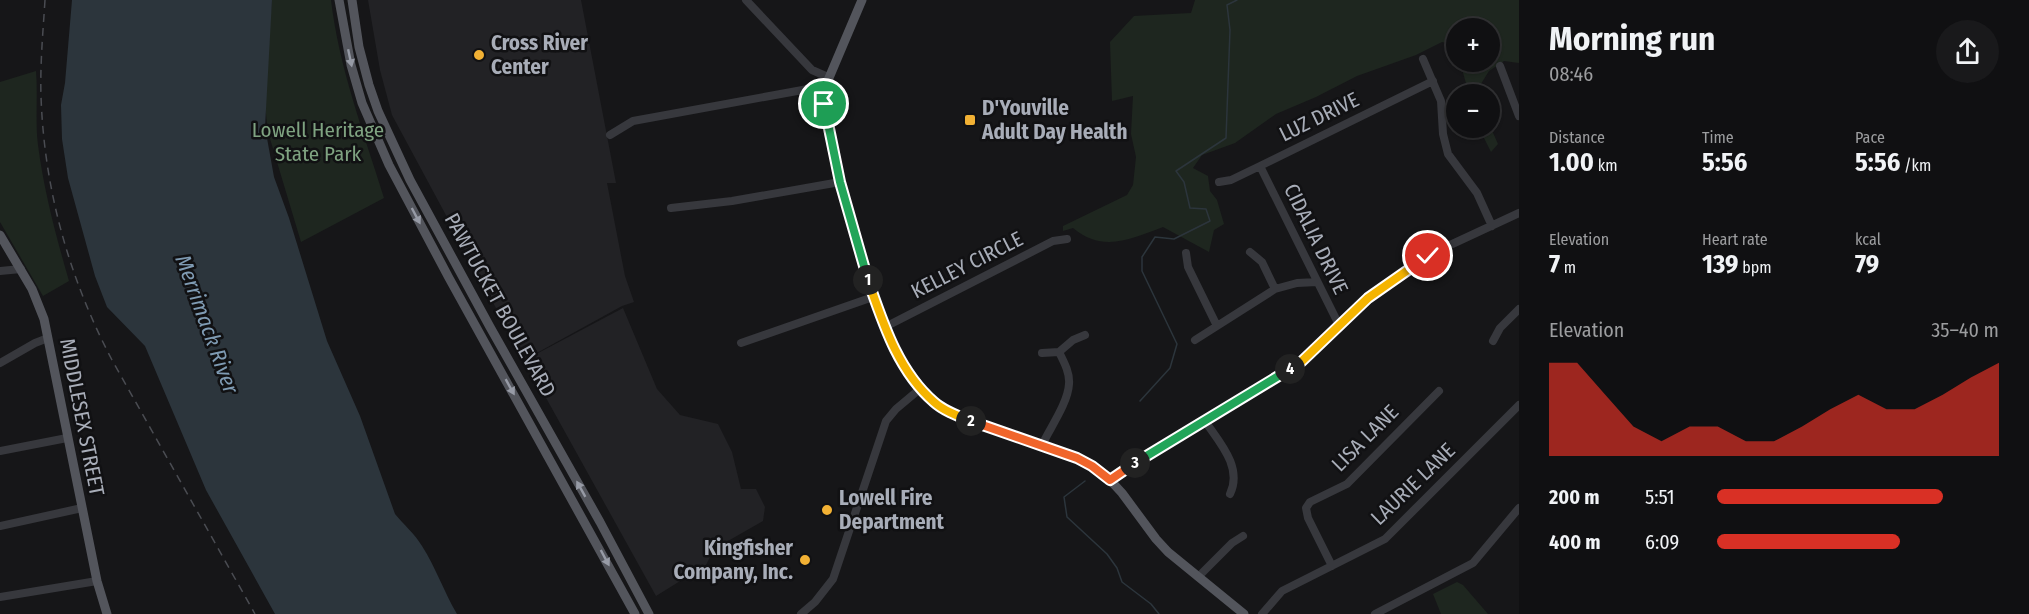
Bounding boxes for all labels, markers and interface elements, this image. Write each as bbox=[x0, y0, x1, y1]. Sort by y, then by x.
map controls bbox=[1446, 18, 1500, 138]
button: + bbox=[1446, 18, 1500, 72]
text: Morning run bbox=[1549, 19, 1715, 59]
button: share bbox=[1936, 20, 1999, 83]
place label: Cross River Center bbox=[491, 30, 588, 80]
one-way arrow bbox=[345, 48, 355, 67]
marker: Cross River Center bbox=[472, 48, 486, 62]
text: 08:46 bbox=[1549, 62, 1593, 86]
pin bbox=[798, 78, 849, 129]
button: − bbox=[1446, 84, 1500, 138]
icon: arrive bbox=[807, 87, 840, 120]
street label: LUZ DRIVE bbox=[1275, 87, 1363, 147]
place label: D'Youville Adult Day Health bbox=[981, 95, 1128, 145]
marker: D'Youville Adult Day Health bbox=[963, 113, 977, 127]
park label: Lowell Heritage State Park bbox=[252, 117, 384, 167]
text: Distance bbox=[1549, 128, 1605, 147]
text: Time bbox=[1702, 128, 1734, 147]
text: Pace bbox=[1855, 128, 1885, 147]
text: 1.00 bbox=[1549, 147, 1594, 178]
text: 5:56 bbox=[1702, 147, 1747, 178]
text: 5:56 bbox=[1855, 147, 1900, 178]
text: km bbox=[1594, 156, 1618, 175]
text: /km bbox=[1900, 156, 1931, 175]
street label: CIDALIA DRIVE bbox=[1278, 180, 1354, 299]
one-way arrow bbox=[411, 208, 421, 225]
street label: PAWTUCKET BOULEVARD bbox=[439, 209, 561, 401]
street label: KELLEY CIRCLE bbox=[907, 226, 1027, 304]
pin bbox=[1402, 230, 1453, 281]
text: Elevation bbox=[1549, 230, 1609, 249]
text: Heart rate bbox=[1702, 230, 1768, 249]
text: kcal bbox=[1855, 230, 1881, 249]
icon: check bbox=[1411, 239, 1444, 272]
text: 7 bbox=[1549, 249, 1560, 280]
text: 139 bbox=[1702, 249, 1739, 280]
text: 79 bbox=[1855, 249, 1879, 280]
water label: Merrimack River bbox=[169, 251, 245, 398]
text: m bbox=[1560, 258, 1576, 277]
text: bpm bbox=[1739, 258, 1772, 277]
pin: 1 bbox=[853, 265, 883, 295]
text: 1 bbox=[865, 270, 871, 289]
text: Elevation bbox=[1549, 318, 1624, 342]
text: 35–40 m bbox=[1931, 318, 1999, 342]
street label: MIDDLESEX STREET bbox=[54, 336, 110, 498]
pin: 4 bbox=[1275, 354, 1305, 384]
text: 4 bbox=[1286, 359, 1294, 378]
one-way arrow bbox=[505, 379, 515, 396]
street label: LISA LANE bbox=[1326, 399, 1404, 477]
pin: 2 bbox=[956, 406, 986, 436]
text: 2 bbox=[967, 411, 975, 430]
street label: LAURIE LANE bbox=[1365, 437, 1461, 531]
pin: 3 bbox=[1120, 448, 1150, 478]
text: 3 bbox=[1131, 453, 1139, 472]
one-way arrow bbox=[576, 480, 586, 497]
place label: Lowell Fire Department bbox=[839, 485, 945, 535]
text: 200 m bbox=[1549, 485, 1600, 509]
text: 5:51 bbox=[1645, 485, 1675, 509]
marker: Lowell Fire Department bbox=[820, 503, 834, 517]
text: 400 m bbox=[1549, 530, 1601, 554]
text: 6:09 bbox=[1645, 530, 1679, 554]
place label: Kingfisher Company, Inc. bbox=[674, 535, 793, 585]
one-way arrow bbox=[600, 549, 610, 566]
marker: Kingfisher Company, Inc. bbox=[798, 553, 812, 567]

